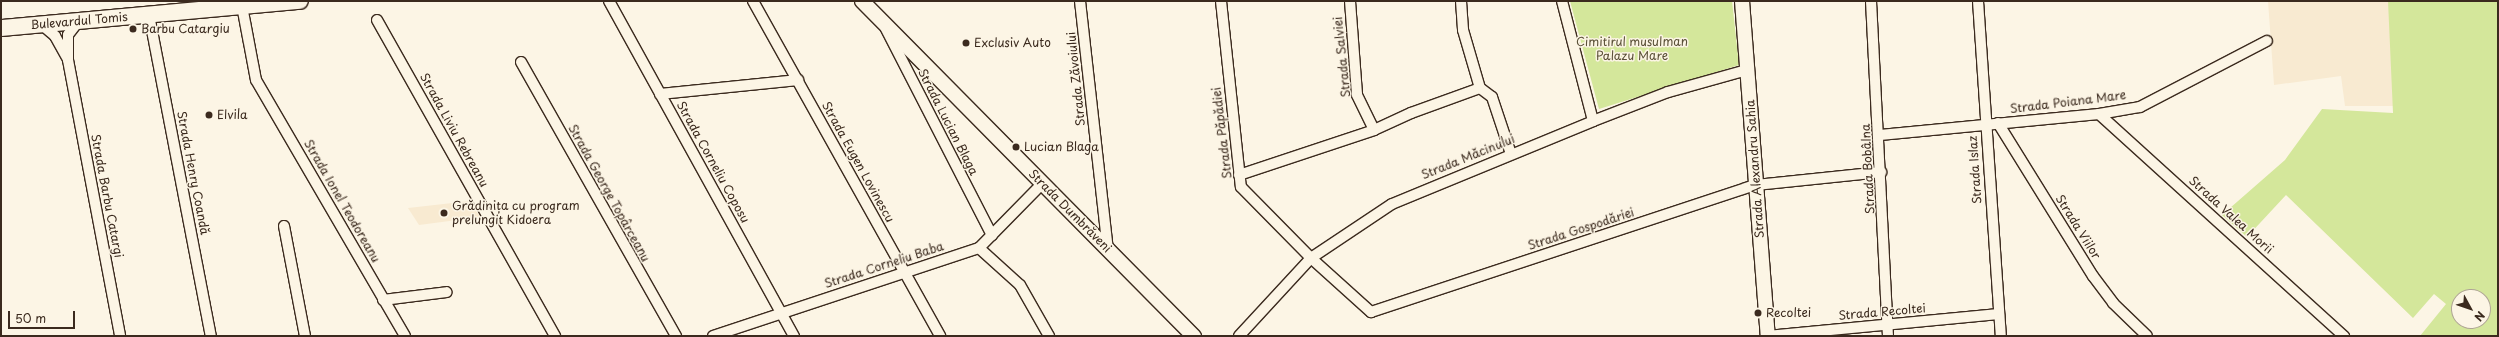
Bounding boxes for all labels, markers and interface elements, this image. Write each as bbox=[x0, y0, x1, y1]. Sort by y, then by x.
street label: Bulevardul Tomis bbox=[30, 10, 128, 32]
street label: Strada Salviei bbox=[1331, 16, 1353, 98]
place label: Barbu Catargiu bbox=[141, 22, 231, 36]
marker: Barbu Catargiu bbox=[128, 24, 138, 34]
street label: Strada Zăvoiului bbox=[1064, 31, 1088, 127]
park label: Cimitirul musulman Palazu Mare bbox=[1576, 35, 1688, 63]
place label: Exclusiv Auto bbox=[974, 36, 1051, 50]
marker: Exclusiv Auto bbox=[961, 38, 971, 48]
street label: Strada Lucian Blaga bbox=[915, 66, 981, 178]
street label: Strada Liviu Rebreanu bbox=[417, 71, 491, 189]
street label: Strada Păpădiei bbox=[1209, 86, 1235, 180]
street label: Strada Poiana Mare bbox=[2009, 88, 2127, 116]
street label: Strada Corneliu Coposu bbox=[673, 98, 753, 226]
street label: Strada Eugen Lovinescu bbox=[819, 99, 897, 225]
street label: Strada Alexandru Sahia bbox=[1743, 100, 1767, 238]
place label: Elvila bbox=[217, 108, 248, 122]
street label: Strada Henry Coandă bbox=[174, 109, 212, 237]
marker: Elvila bbox=[204, 110, 214, 120]
street label: Strada George Topârceanu bbox=[565, 121, 653, 265]
street label: Strada Bobâlna bbox=[1858, 123, 1878, 215]
street label: Strada Măcinului bbox=[1419, 132, 1517, 182]
street label: Strada Barbu Catargi bbox=[88, 133, 126, 259]
street label: Strada Islaz bbox=[1965, 135, 1985, 205]
street label: Strada Ionel Teodoreanu bbox=[301, 137, 383, 265]
place label: Lucian Blaga bbox=[1024, 140, 1099, 154]
marker: Lucian Blaga bbox=[1011, 142, 1021, 152]
street label: Strada Dumbrăveni bbox=[1025, 166, 1115, 256]
street label: Strada Valea Morii bbox=[2186, 173, 2276, 257]
street label: Strada Viilor bbox=[2052, 192, 2104, 262]
place label: Grădinița cu program prelungit Kidoera bbox=[452, 199, 580, 227]
street label: Strada Gospodăriei bbox=[1526, 205, 1636, 253]
marker: Grădinița cu program prelungit Kidoera bbox=[439, 208, 449, 218]
street label: Strada Corneliu Baba bbox=[822, 239, 946, 291]
north arrow bbox=[2451, 289, 2491, 329]
street label: Strada Recoltei bbox=[1837, 301, 1927, 323]
scale bar bbox=[10, 303, 77, 329]
place label: Recoltei bbox=[1766, 306, 1811, 320]
marker: Recoltei bbox=[1753, 308, 1763, 318]
text: N bbox=[2470, 308, 2489, 325]
text: 50 m bbox=[15, 309, 46, 327]

